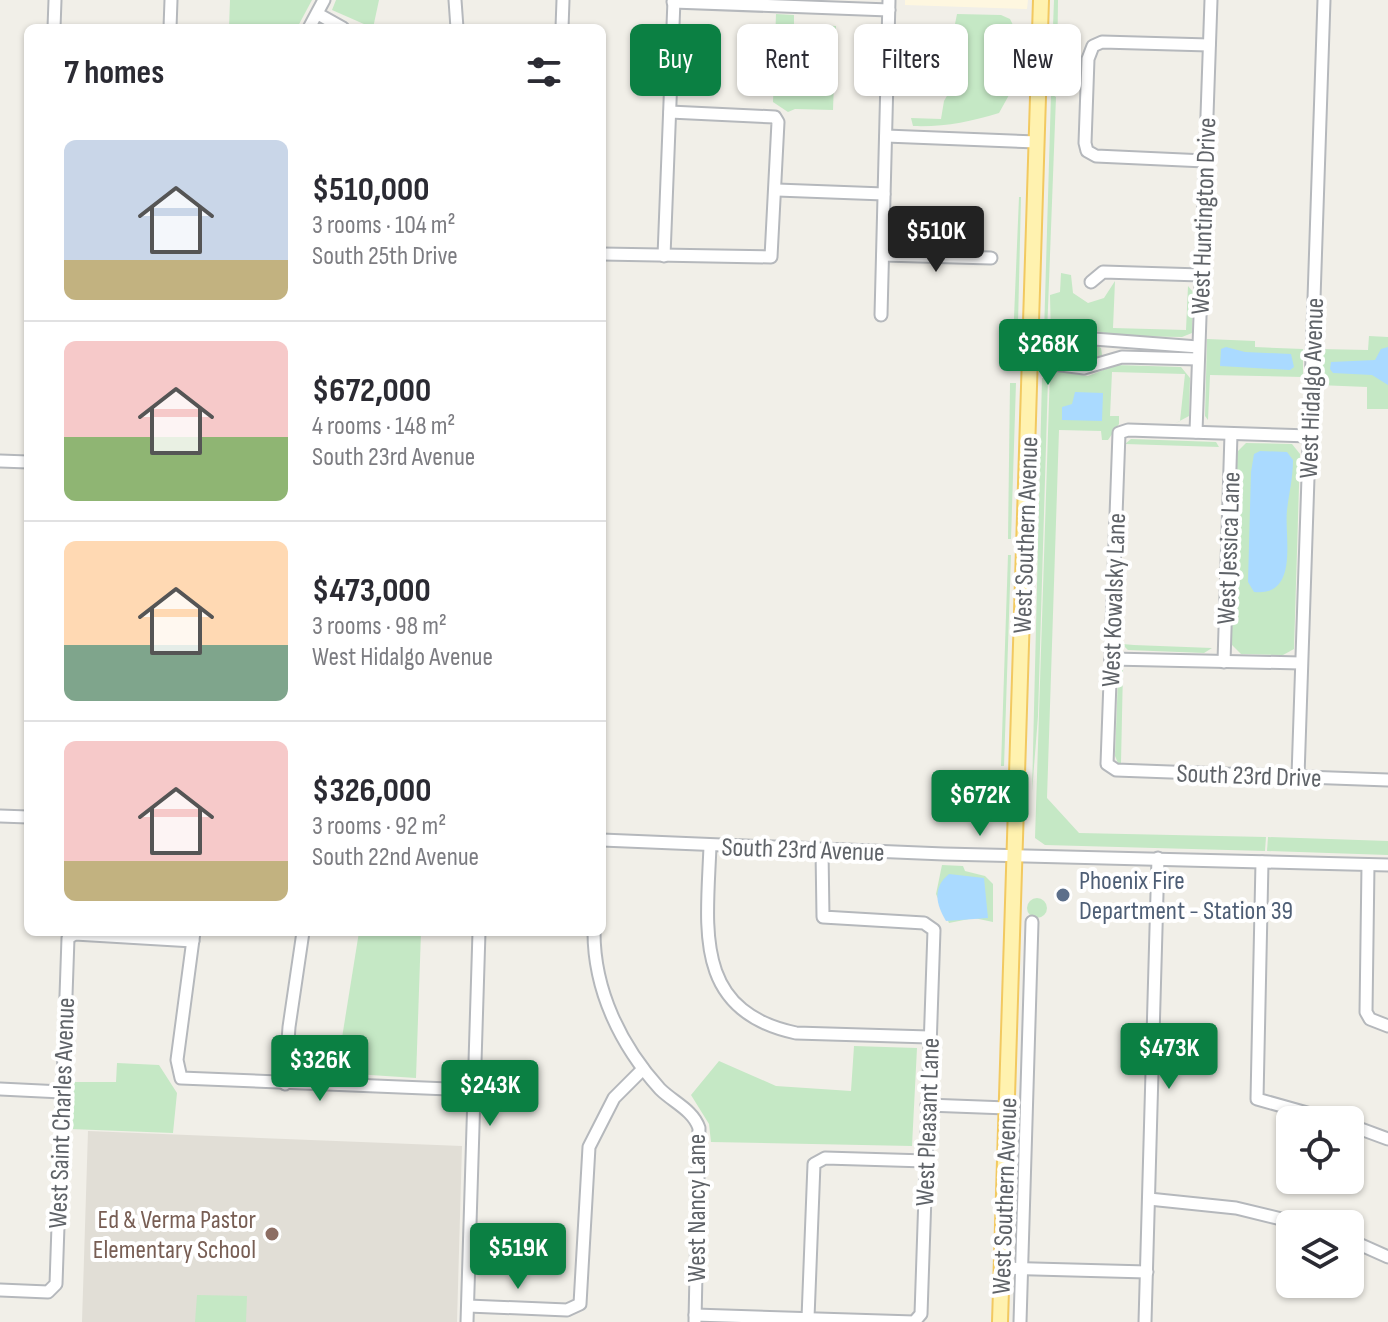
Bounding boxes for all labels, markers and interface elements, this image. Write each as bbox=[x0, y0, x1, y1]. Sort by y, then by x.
chip: Buy bbox=[630, 24, 721, 96]
chip: Rent bbox=[737, 24, 838, 96]
chip: Filters bbox=[854, 24, 968, 96]
chip: New bbox=[984, 24, 1081, 96]
icon: filters bbox=[522, 50, 566, 94]
text: 7 homes bbox=[64, 52, 164, 93]
street label: West Huntington Drive bbox=[1186, 117, 1223, 315]
text: $510,000 bbox=[312, 169, 429, 210]
icon: home bbox=[128, 172, 224, 268]
pin: $510K bbox=[880, 206, 992, 274]
text: 3 rooms · 104 m² bbox=[312, 210, 456, 241]
text: $510K bbox=[906, 216, 966, 247]
text: South 25th Drive bbox=[312, 241, 458, 272]
street label: West Hidalgo Avenue bbox=[1294, 297, 1331, 479]
pin: $268K bbox=[992, 319, 1104, 387]
text: $268K bbox=[1017, 329, 1079, 360]
text: $672,000 bbox=[312, 370, 431, 411]
icon: home bbox=[128, 373, 224, 469]
text: 4 rooms · 148 m² bbox=[312, 411, 455, 442]
street label: West Southern Avenue bbox=[1008, 436, 1045, 634]
text: South 23rd Avenue bbox=[312, 442, 475, 473]
street label: West Jessica Lane bbox=[1211, 471, 1248, 625]
street label: West Kowalsky Lane bbox=[1096, 513, 1133, 688]
text: $473,000 bbox=[312, 570, 431, 611]
icon: home bbox=[128, 573, 224, 669]
text: 3 rooms · 98 m² bbox=[312, 611, 447, 642]
text: West Hidalgo Avenue bbox=[312, 642, 493, 673]
street label: South 23rd Drive bbox=[1176, 758, 1322, 795]
text: $326,000 bbox=[312, 770, 431, 811]
pin: $672K bbox=[924, 770, 1036, 838]
icon: home bbox=[128, 773, 224, 869]
text: $672K bbox=[949, 780, 1011, 811]
text: 3 rooms · 92 m² bbox=[312, 811, 446, 842]
street label: South 23rd Avenue bbox=[721, 832, 885, 869]
text: South 22nd Avenue bbox=[312, 842, 479, 873]
place label: Phoenix Fire Department - Station 39 bbox=[1079, 866, 1293, 927]
marker: Phoenix Fire Department - Station 39 bbox=[1054, 886, 1072, 904]
street label: West Saint Charles Avenue bbox=[43, 997, 82, 1229]
pin: $473K bbox=[1113, 1023, 1225, 1091]
text: $473K bbox=[1139, 1033, 1199, 1064]
pin: $326K bbox=[264, 1035, 376, 1103]
street label: West Pleasant Lane bbox=[910, 1037, 947, 1207]
text: $326K bbox=[289, 1045, 351, 1076]
pin: $243K bbox=[434, 1060, 546, 1128]
text: $243K bbox=[459, 1070, 521, 1101]
street label: West Southern Avenue bbox=[987, 1097, 1024, 1295]
map controls bbox=[1276, 1106, 1364, 1298]
button: locate bbox=[1276, 1106, 1364, 1194]
street label: West Nancy Lane bbox=[682, 1134, 713, 1282]
place label: Ed & Verma Pastor Elementary School bbox=[93, 1205, 257, 1266]
button: layers bbox=[1276, 1210, 1364, 1298]
pin: $519K bbox=[462, 1223, 574, 1291]
marker: Ed & Verma Pastor Elementary School bbox=[263, 1225, 281, 1243]
text: $519K bbox=[488, 1233, 548, 1264]

